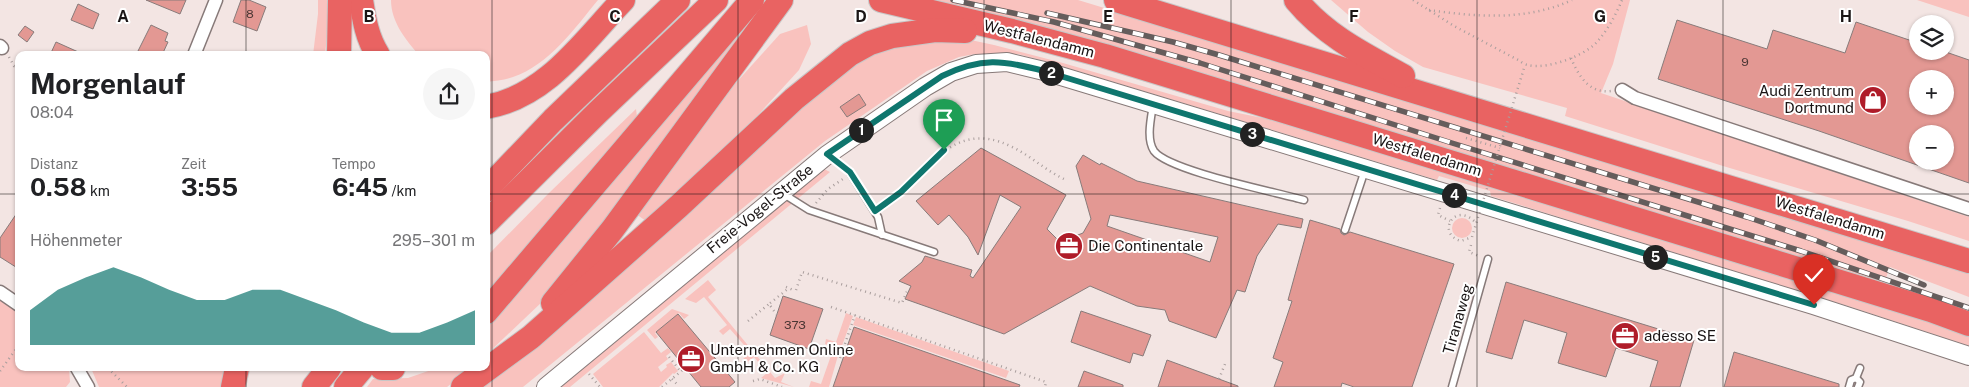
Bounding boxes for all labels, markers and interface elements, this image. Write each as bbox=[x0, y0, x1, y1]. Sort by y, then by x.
text: A bbox=[117, 7, 129, 26]
house number: 8 bbox=[246, 7, 254, 21]
text: B bbox=[364, 7, 375, 26]
text: C bbox=[609, 7, 621, 26]
text: D bbox=[855, 7, 867, 26]
text: E bbox=[1103, 7, 1113, 26]
text: F bbox=[1349, 7, 1359, 26]
text: G bbox=[1594, 7, 1606, 26]
text: H bbox=[1840, 7, 1852, 26]
map controls bbox=[1909, 15, 1954, 170]
button: layers bbox=[1909, 15, 1954, 60]
street label: Westfalendamm bbox=[982, 17, 1096, 60]
house number: 9 bbox=[1741, 55, 1749, 69]
pin: 2 bbox=[1038, 60, 1064, 86]
text: 2 bbox=[1047, 65, 1056, 81]
text: Morgenlauf bbox=[30, 67, 185, 100]
button: share bbox=[423, 68, 475, 120]
button: + bbox=[1909, 70, 1954, 115]
place label: Audi Zentrum Dortmund bbox=[1759, 82, 1854, 116]
shop icon: Audi Zentrum Dortmund bbox=[1858, 85, 1888, 115]
pin bbox=[923, 99, 965, 150]
text: 08:04 bbox=[30, 103, 73, 122]
icon: arrive bbox=[930, 106, 958, 134]
pin: 1 bbox=[848, 118, 874, 142]
text: 1 bbox=[859, 122, 865, 138]
pin: 3 bbox=[1240, 122, 1264, 146]
button: − bbox=[1909, 125, 1954, 170]
text: 3 bbox=[1248, 126, 1257, 142]
street label: Westfalendamm bbox=[1370, 130, 1484, 179]
text: Distanz bbox=[30, 156, 78, 172]
text: Zeit bbox=[181, 156, 207, 172]
text: Tempo bbox=[332, 156, 376, 172]
street label: Freie-Vogel-Straße bbox=[703, 161, 816, 257]
text: 0.58 bbox=[30, 172, 87, 202]
text: 3:55 bbox=[181, 172, 238, 202]
text: 6:45 bbox=[332, 172, 388, 202]
pin: 4 bbox=[1442, 182, 1466, 208]
text: km bbox=[87, 183, 110, 199]
text: /km bbox=[388, 183, 416, 199]
text: 4 bbox=[1450, 187, 1459, 203]
street label: Westfalendamm bbox=[1773, 193, 1887, 242]
text: Höhenmeter bbox=[30, 231, 123, 250]
text: 295–301 m bbox=[392, 231, 475, 250]
office icon: Die Continentale bbox=[1054, 231, 1084, 261]
place label: Die Continentale bbox=[1088, 237, 1203, 254]
pin: 5 bbox=[1642, 244, 1668, 270]
text: 5 bbox=[1651, 249, 1660, 265]
pin bbox=[1793, 254, 1835, 305]
icon: check bbox=[1800, 261, 1828, 289]
street label: Tiranaweg bbox=[1439, 282, 1476, 356]
house number: 373 bbox=[784, 318, 806, 332]
office icon: adesso SE bbox=[1610, 321, 1640, 351]
place label: adesso SE bbox=[1644, 327, 1716, 344]
place label: Unternehmen Online GmbH & Co. KG bbox=[710, 341, 853, 375]
office icon: Unternehmen Online GmbH & Co. KG bbox=[676, 344, 706, 374]

